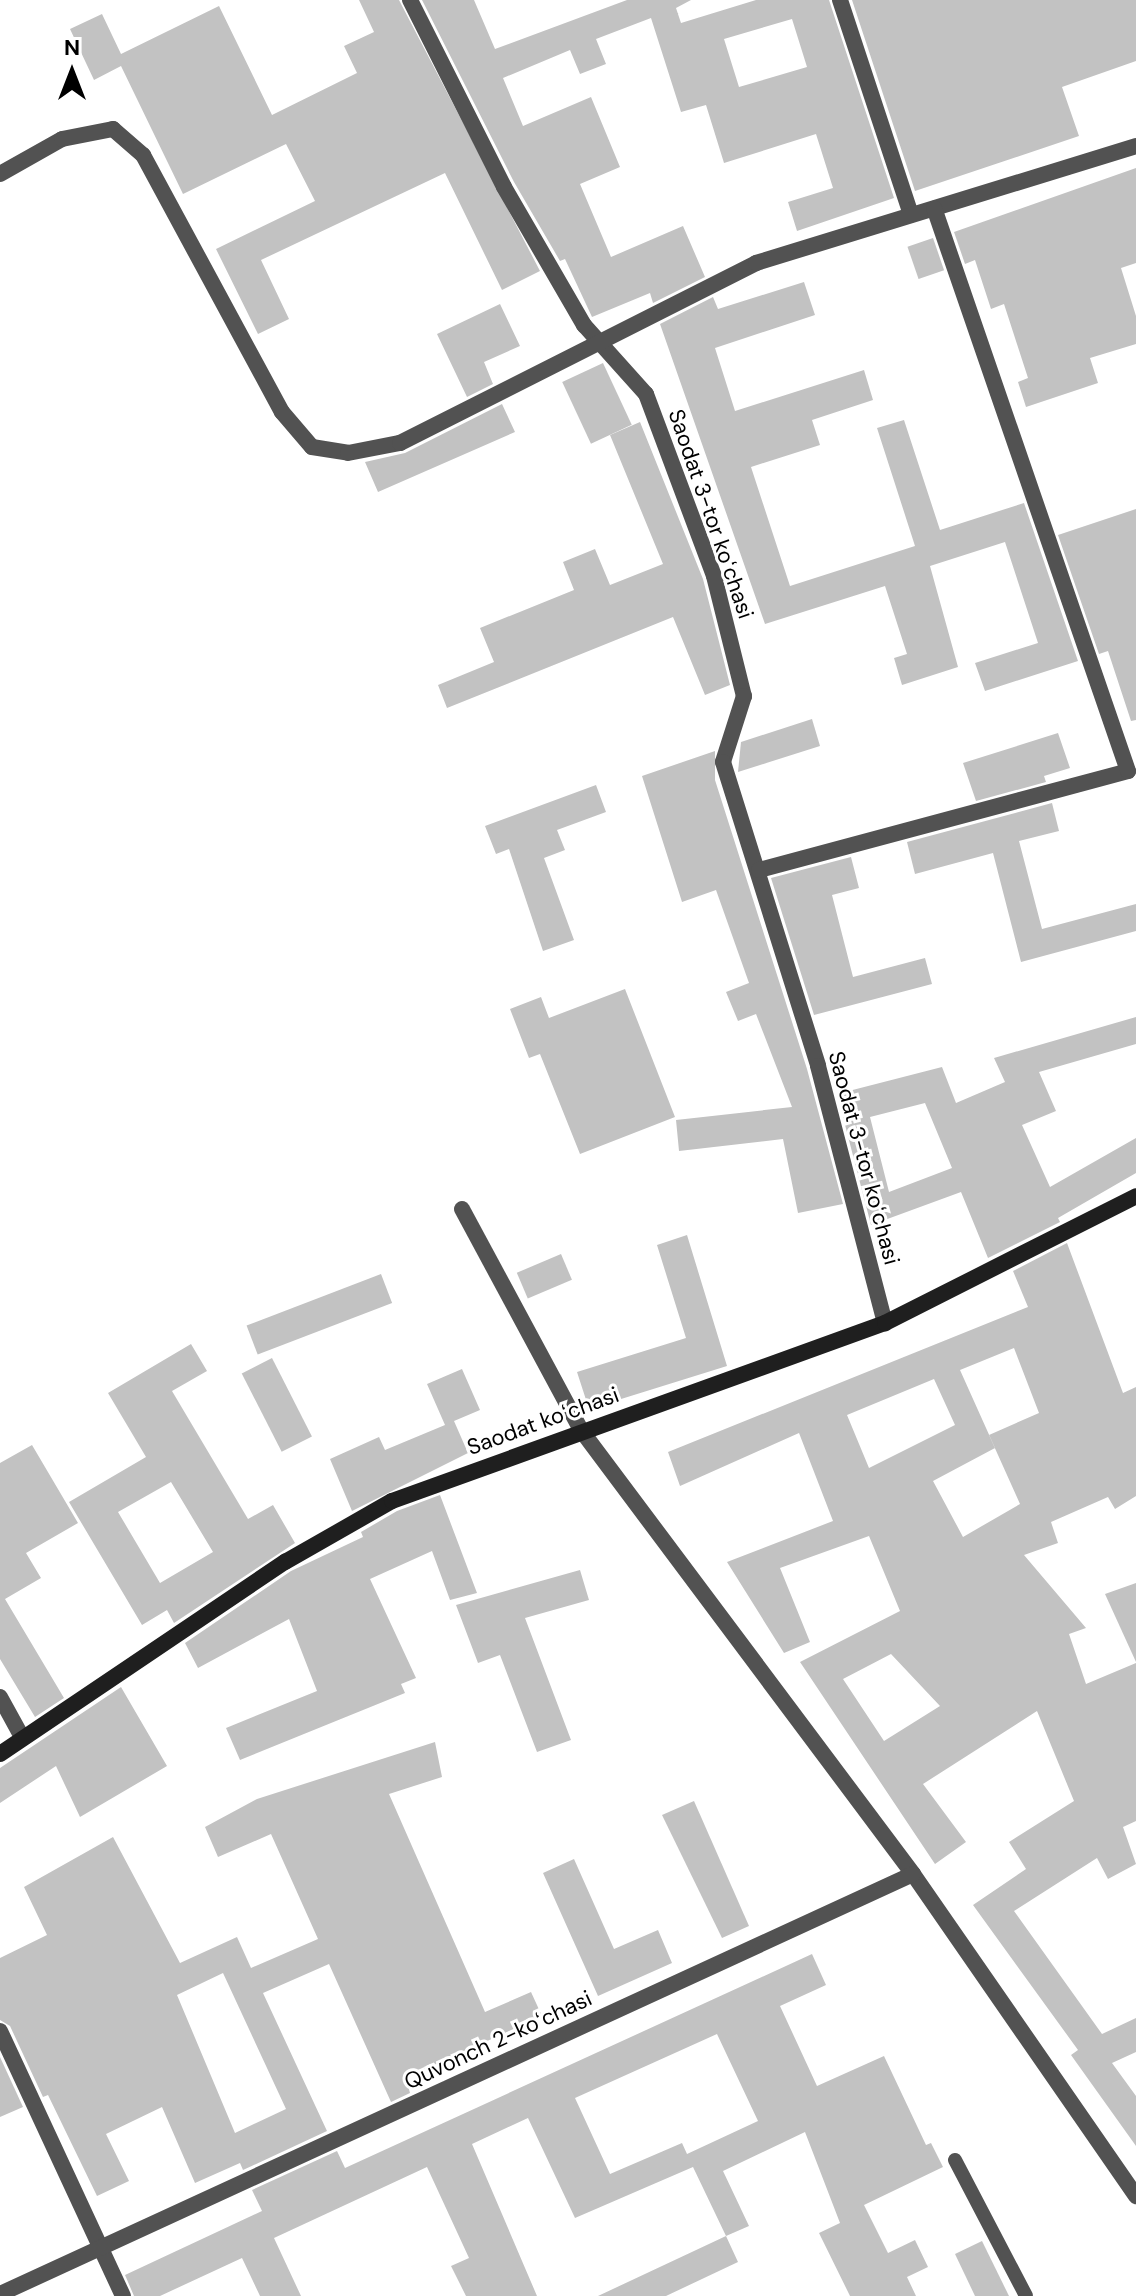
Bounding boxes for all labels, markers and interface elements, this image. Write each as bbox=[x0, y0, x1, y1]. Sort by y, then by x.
north arrow bbox=[32, 32, 112, 112]
text: N bbox=[64, 33, 80, 62]
street label: Saodat 3-tor koʻchasi bbox=[663, 406, 759, 622]
street label: Saodat 3-tor koʻchasi bbox=[823, 1048, 905, 1268]
street label: Saodat koʻchasi bbox=[464, 1381, 622, 1461]
street label: Quvonch 2-koʻchasi bbox=[400, 1985, 596, 2095]

